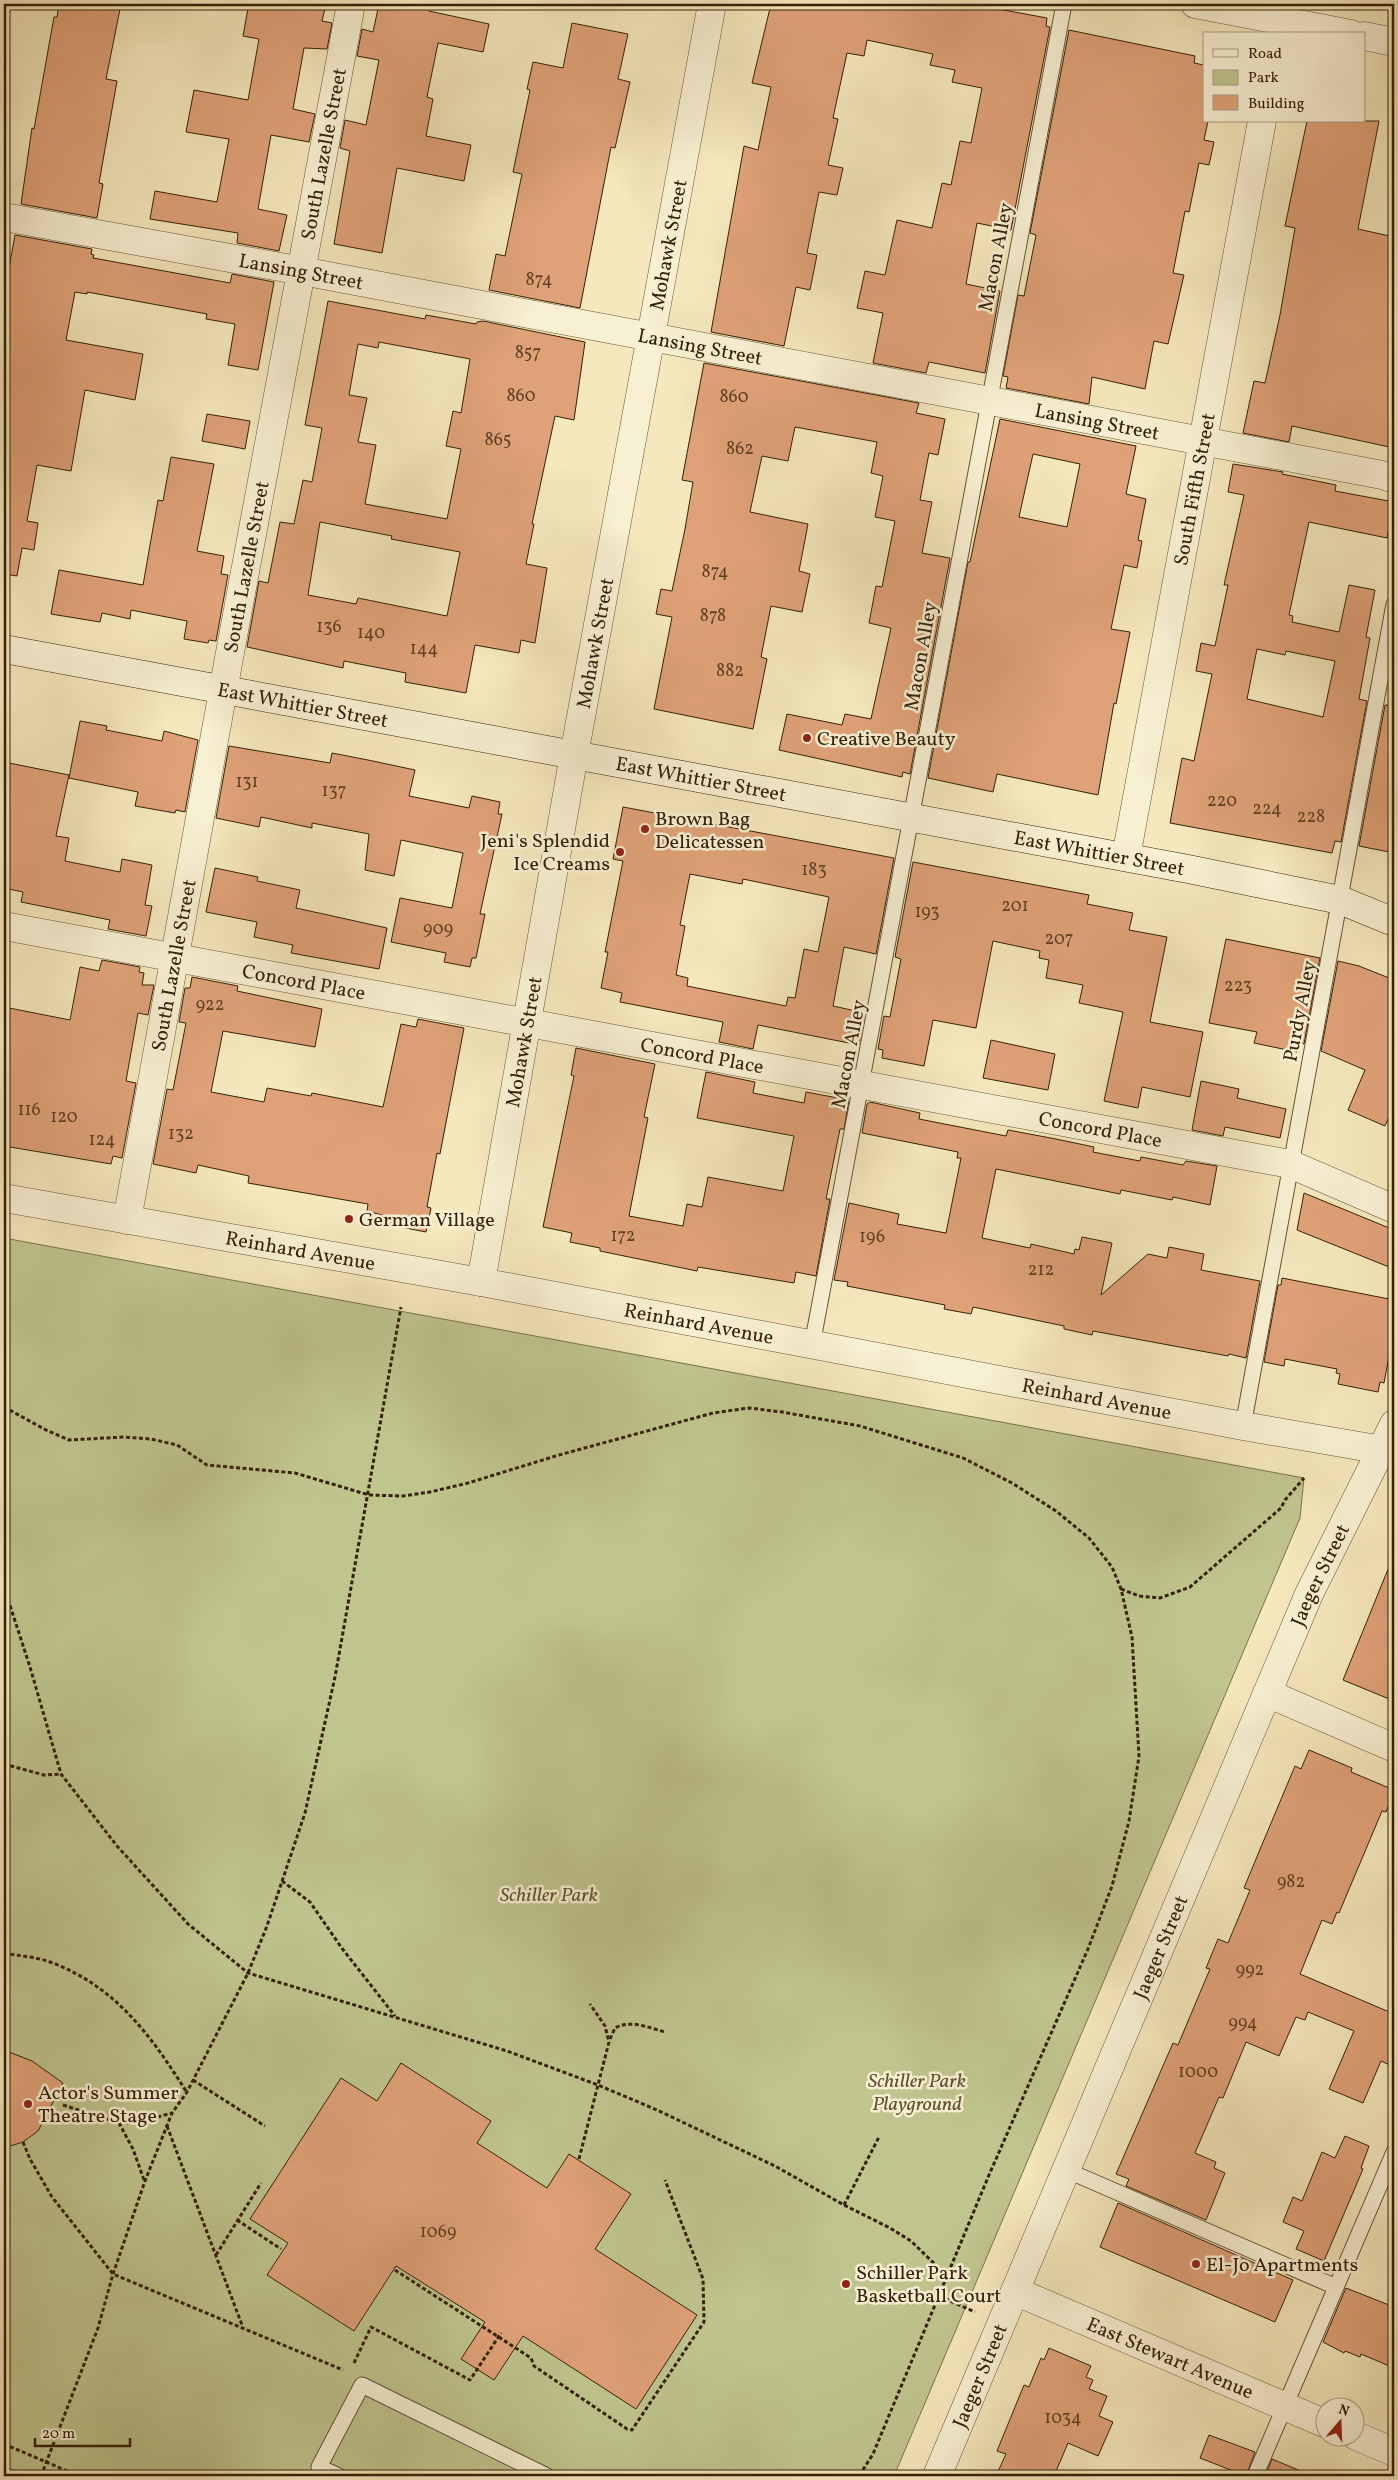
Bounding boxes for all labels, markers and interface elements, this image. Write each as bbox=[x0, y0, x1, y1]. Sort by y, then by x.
legend bbox=[1203, 32, 1366, 122]
text: Road bbox=[1248, 44, 1282, 65]
street label: South Lazelle Street bbox=[295, 66, 355, 243]
text: Park bbox=[1248, 68, 1279, 89]
text: Building bbox=[1248, 94, 1305, 115]
street label: Mohawk Street bbox=[644, 177, 696, 313]
street label: Macon Alley bbox=[973, 200, 1021, 314]
street label: Lansing Street bbox=[236, 248, 365, 298]
house number: 874 bbox=[526, 268, 552, 293]
street label: Lansing Street bbox=[635, 323, 764, 374]
house number: 857 bbox=[515, 341, 541, 366]
house number: 860 bbox=[506, 384, 536, 409]
house number: 860 bbox=[719, 385, 749, 410]
street label: Lansing Street bbox=[1032, 398, 1161, 449]
street label: South Fifth Street bbox=[1168, 411, 1224, 568]
house number: 865 bbox=[485, 428, 511, 453]
house number: 862 bbox=[726, 437, 754, 462]
street label: South Lazelle Street bbox=[218, 479, 278, 655]
house number: 874 bbox=[702, 560, 728, 585]
street label: Mohawk Street bbox=[571, 576, 622, 711]
street label: Macon Alley bbox=[899, 599, 945, 713]
house number: 878 bbox=[700, 604, 726, 629]
house number: 136 bbox=[316, 615, 342, 640]
house number: 140 bbox=[357, 621, 385, 646]
house number: 144 bbox=[410, 637, 438, 662]
house number: 882 bbox=[716, 659, 744, 684]
street label: East Whittier Street bbox=[215, 677, 390, 736]
place label: Creative Beauty bbox=[817, 726, 956, 754]
marker: Creative Beauty bbox=[801, 732, 813, 744]
street label: East Whittier Street bbox=[613, 751, 788, 810]
house number: 131 bbox=[235, 770, 259, 795]
house number: 137 bbox=[322, 779, 346, 804]
house number: 220 bbox=[1207, 789, 1237, 814]
house number: 224 bbox=[1252, 797, 1282, 822]
house number: 228 bbox=[1297, 805, 1325, 830]
place label: Brown Bag Delicatessen bbox=[655, 806, 765, 857]
marker: Brown Bag Delicatessen bbox=[639, 823, 651, 835]
street label: East Whittier Street bbox=[1011, 825, 1187, 884]
place label: Jeni's Splendid Ice Creams bbox=[481, 828, 610, 879]
marker: Jeni's Splendid Ice Creams bbox=[614, 846, 626, 858]
house number: 183 bbox=[801, 858, 827, 883]
street label: South Lazelle Street bbox=[146, 877, 205, 1054]
house number: 201 bbox=[1001, 894, 1029, 919]
house number: 193 bbox=[914, 900, 940, 925]
house number: 909 bbox=[423, 917, 453, 942]
house number: 207 bbox=[1044, 927, 1074, 952]
street label: Concord Place bbox=[240, 958, 368, 1009]
street label: Purdy Alley bbox=[1277, 958, 1325, 1065]
street label: Mohawk Street bbox=[500, 974, 551, 1110]
house number: 223 bbox=[1224, 974, 1252, 999]
house number: 922 bbox=[196, 993, 224, 1018]
street label: Macon Alley bbox=[826, 997, 874, 1111]
street label: Concord Place bbox=[638, 1032, 766, 1082]
house number: 116 bbox=[17, 1098, 41, 1123]
house number: 120 bbox=[50, 1105, 78, 1130]
street label: Concord Place bbox=[1036, 1106, 1164, 1156]
house number: 132 bbox=[168, 1122, 194, 1147]
house number: 124 bbox=[89, 1128, 115, 1153]
place label: German Village bbox=[359, 1207, 495, 1235]
marker: German Village bbox=[343, 1213, 355, 1225]
house number: 172 bbox=[610, 1224, 636, 1249]
street label: Reinhard Avenue bbox=[223, 1225, 377, 1279]
house number: 196 bbox=[859, 1225, 885, 1250]
house number: 212 bbox=[1028, 1258, 1054, 1283]
street label: Reinhard Avenue bbox=[621, 1297, 776, 1353]
street label: Reinhard Avenue bbox=[1019, 1372, 1174, 1428]
street label: Jaeger Street bbox=[1285, 1520, 1358, 1631]
house number: 982 bbox=[1277, 1870, 1305, 1895]
park label: Schiller Park bbox=[500, 1882, 598, 1910]
street label: Jaeger Street bbox=[1128, 1891, 1196, 2004]
house number: 992 bbox=[1236, 1958, 1264, 1983]
house number: 994 bbox=[1228, 2011, 1258, 2036]
house number: 1000 bbox=[1178, 2060, 1218, 2085]
park label: Schiller Park Playground bbox=[868, 2068, 966, 2119]
place label: Actor's Summer Theatre Stage bbox=[38, 2080, 179, 2131]
marker: Actor's Summer Theatre Stage bbox=[22, 2098, 34, 2110]
house number: 1069 bbox=[420, 2220, 456, 2245]
place label: El-Jo Apartments bbox=[1206, 2252, 1358, 2280]
marker: El-Jo Apartments bbox=[1190, 2258, 1202, 2270]
place label: Schiller Park Basketball Court bbox=[856, 2260, 1001, 2311]
marker: Schiller Park Basketball Court bbox=[840, 2278, 852, 2290]
street label: East Stewart Avenue bbox=[1082, 2311, 1257, 2407]
street label: Jaeger Street bbox=[947, 2320, 1016, 2433]
north arrow bbox=[1316, 2398, 1366, 2448]
text: N bbox=[1336, 2400, 1352, 2422]
house number: 1034 bbox=[1044, 2406, 1082, 2431]
scale bar bbox=[35, 2415, 130, 2447]
text: 20 m bbox=[42, 2424, 75, 2445]

